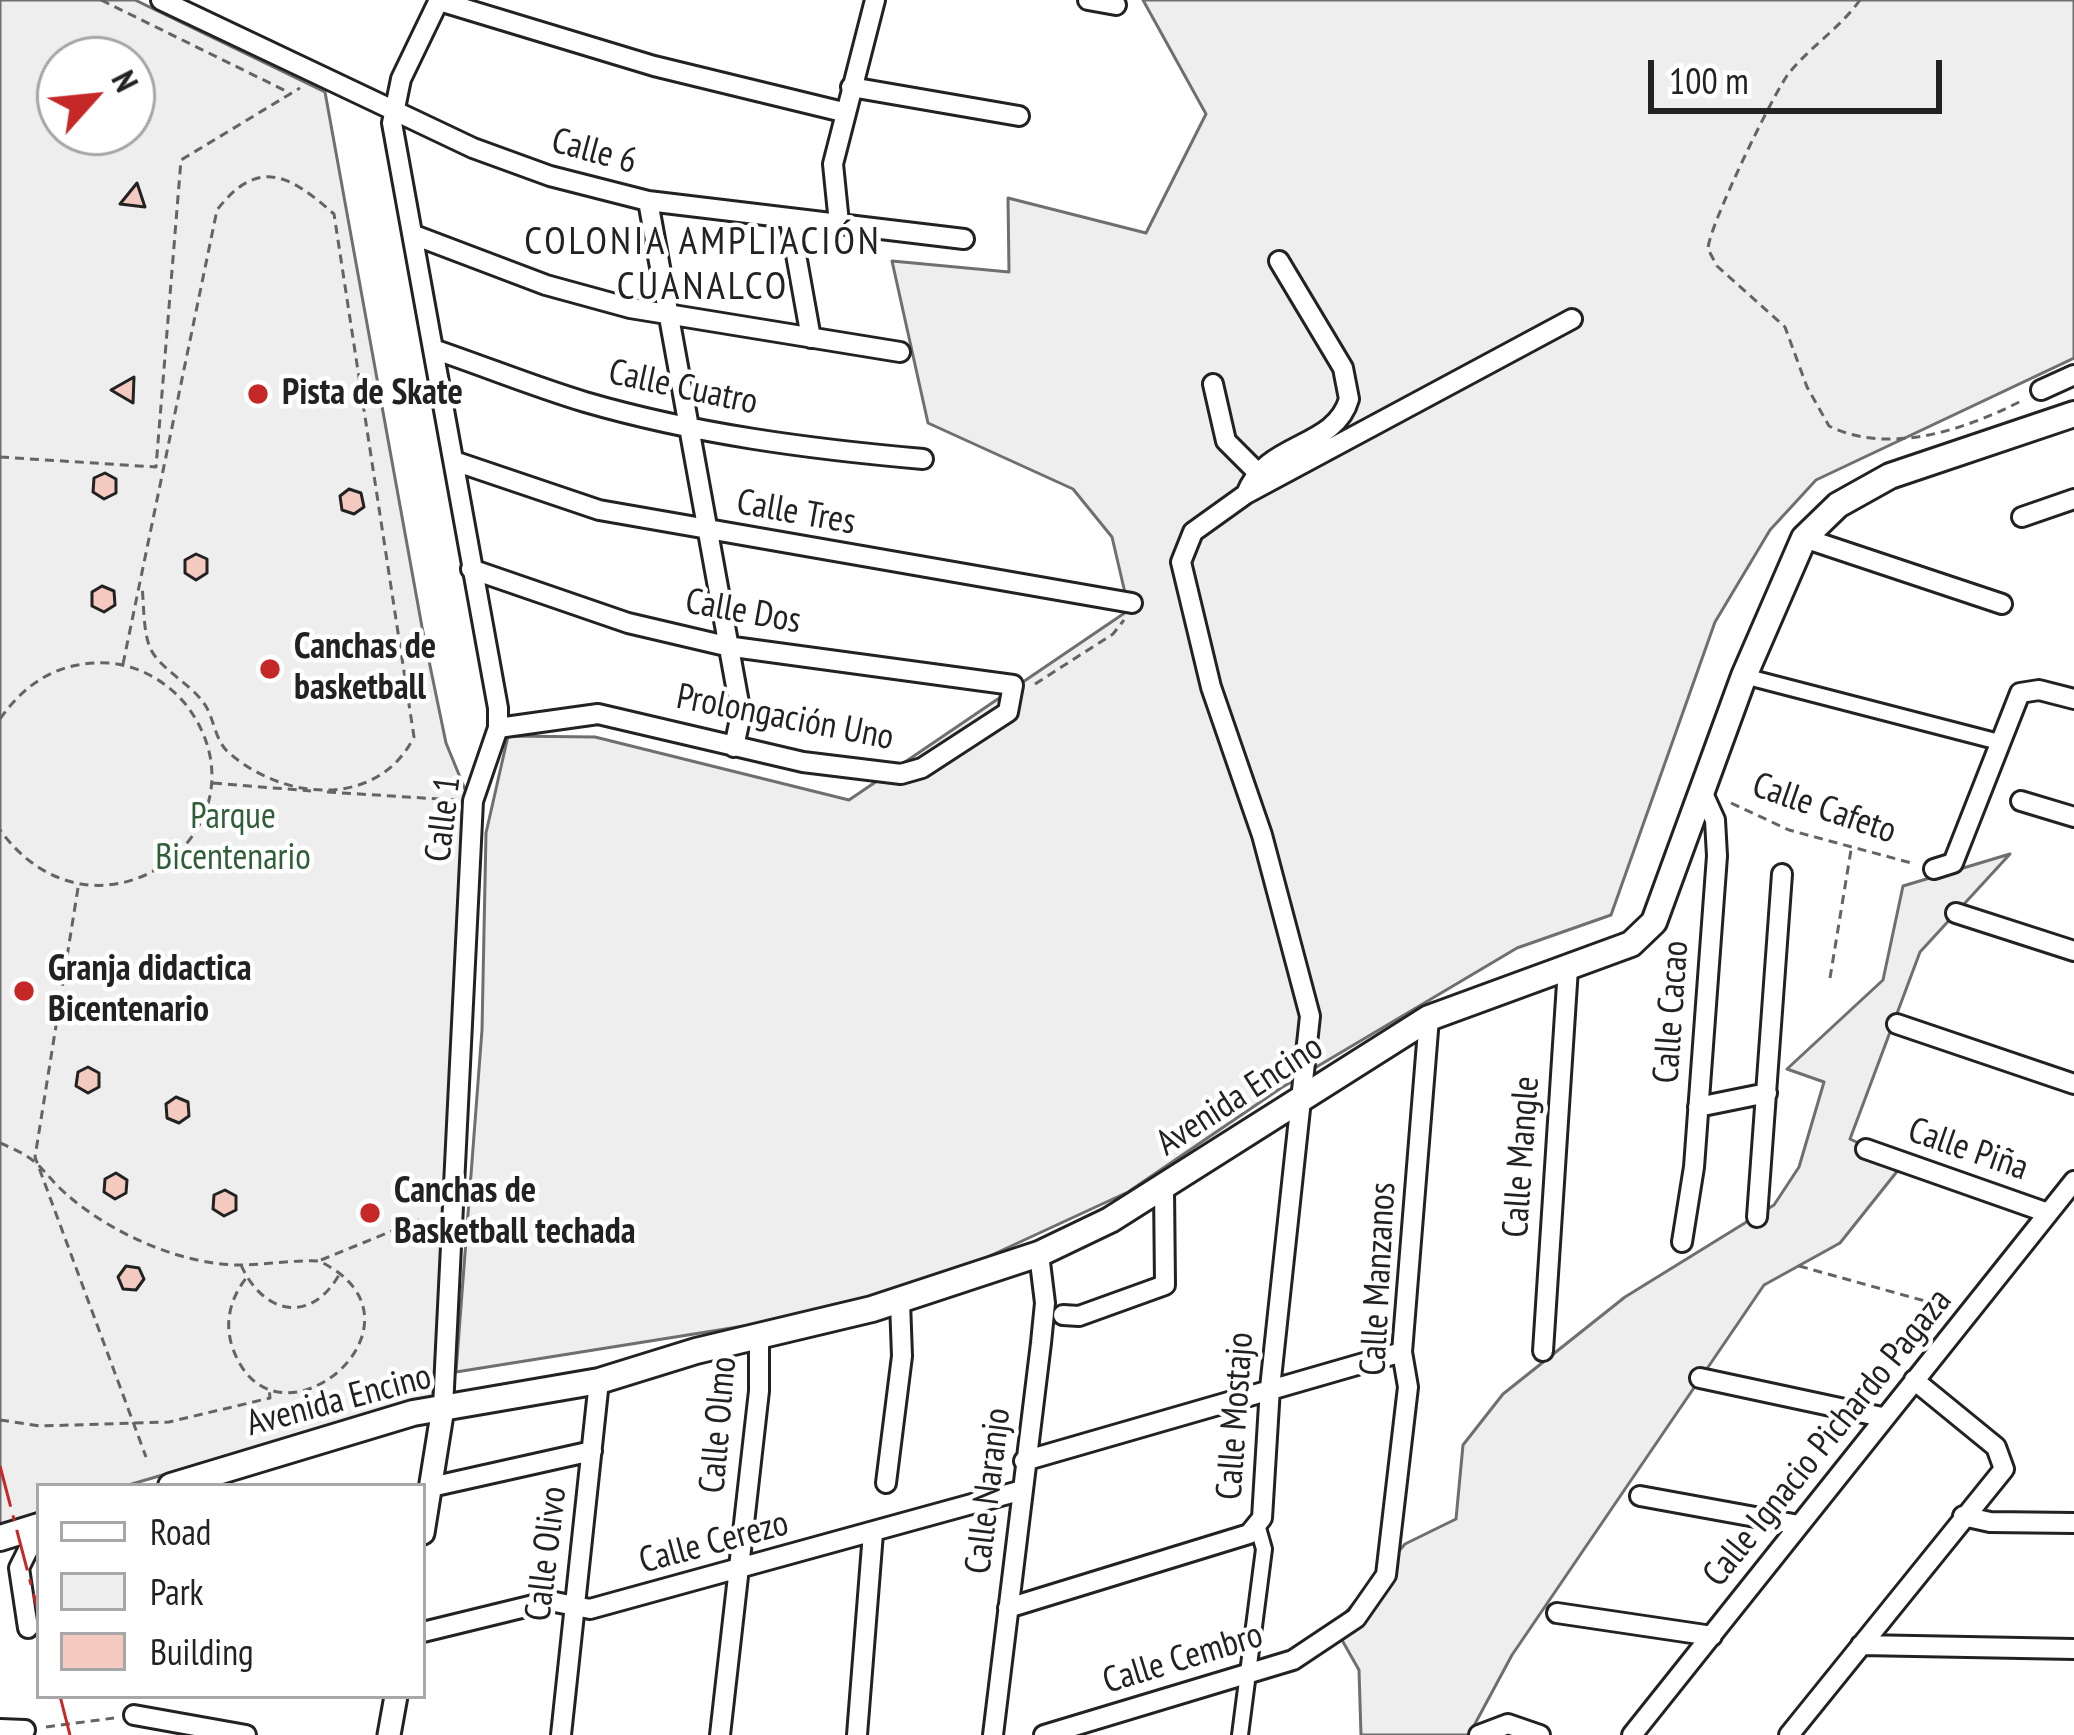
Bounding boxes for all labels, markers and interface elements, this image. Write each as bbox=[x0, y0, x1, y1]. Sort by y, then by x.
north arrow bbox=[36, 36, 156, 156]
scale bar bbox=[1654, 36, 1948, 110]
text: 100 m bbox=[1669, 57, 1749, 104]
text: N bbox=[103, 63, 149, 98]
street label: Calle 6 bbox=[547, 120, 641, 184]
district label: COLONIA AMPLIACIÓN CUANALCO bbox=[524, 220, 882, 311]
street label: Calle Cuatro bbox=[605, 351, 761, 425]
place label: Pista de Skate bbox=[282, 372, 463, 416]
marker: Pista de Skate bbox=[245, 381, 271, 407]
street label: Calle Tres bbox=[733, 481, 859, 545]
street label: Calle Dos bbox=[682, 581, 804, 643]
place label: Canchas de basketball bbox=[294, 626, 436, 711]
marker: Canchas de basketball bbox=[257, 656, 283, 682]
street label: Prolongación Uno bbox=[673, 676, 897, 760]
street label: Calle Cafeto bbox=[1746, 764, 1902, 854]
street label: Calle 1 bbox=[417, 774, 471, 864]
park label: Parque Bicentenario bbox=[155, 796, 311, 881]
street label: Calle Cacao bbox=[1645, 939, 1699, 1085]
place label: Granja didactica Bicentenario bbox=[48, 948, 252, 1033]
marker: Granja didactica Bicentenario bbox=[11, 978, 37, 1004]
street label: Avenida Encino bbox=[1149, 1026, 1331, 1166]
street label: Calle Mangle bbox=[1495, 1075, 1549, 1239]
street label: Calle Piña bbox=[1902, 1109, 2034, 1191]
place label: Canchas de Basketball techada bbox=[394, 1170, 636, 1255]
street label: Calle Manzanos bbox=[1352, 1181, 1406, 1377]
marker: Canchas de Basketball techada bbox=[357, 1200, 383, 1226]
street label: Calle Ignacio Pichardo Pagaza bbox=[1695, 1280, 1961, 1596]
street label: Calle Mostajo bbox=[1209, 1331, 1263, 1501]
street label: Calle Olmo bbox=[692, 1355, 746, 1495]
street label: Avenida Encino bbox=[242, 1356, 436, 1446]
street label: Calle Naranjo bbox=[957, 1406, 1021, 1576]
legend bbox=[36, 1483, 426, 1699]
street label: Calle Olivo bbox=[517, 1484, 577, 1624]
street label: Calle Cerezo bbox=[635, 1502, 793, 1584]
text: Road bbox=[150, 1508, 211, 1555]
text: Park bbox=[150, 1568, 204, 1615]
street label: Calle Cembro bbox=[1098, 1614, 1268, 1704]
text: Building bbox=[150, 1628, 254, 1675]

